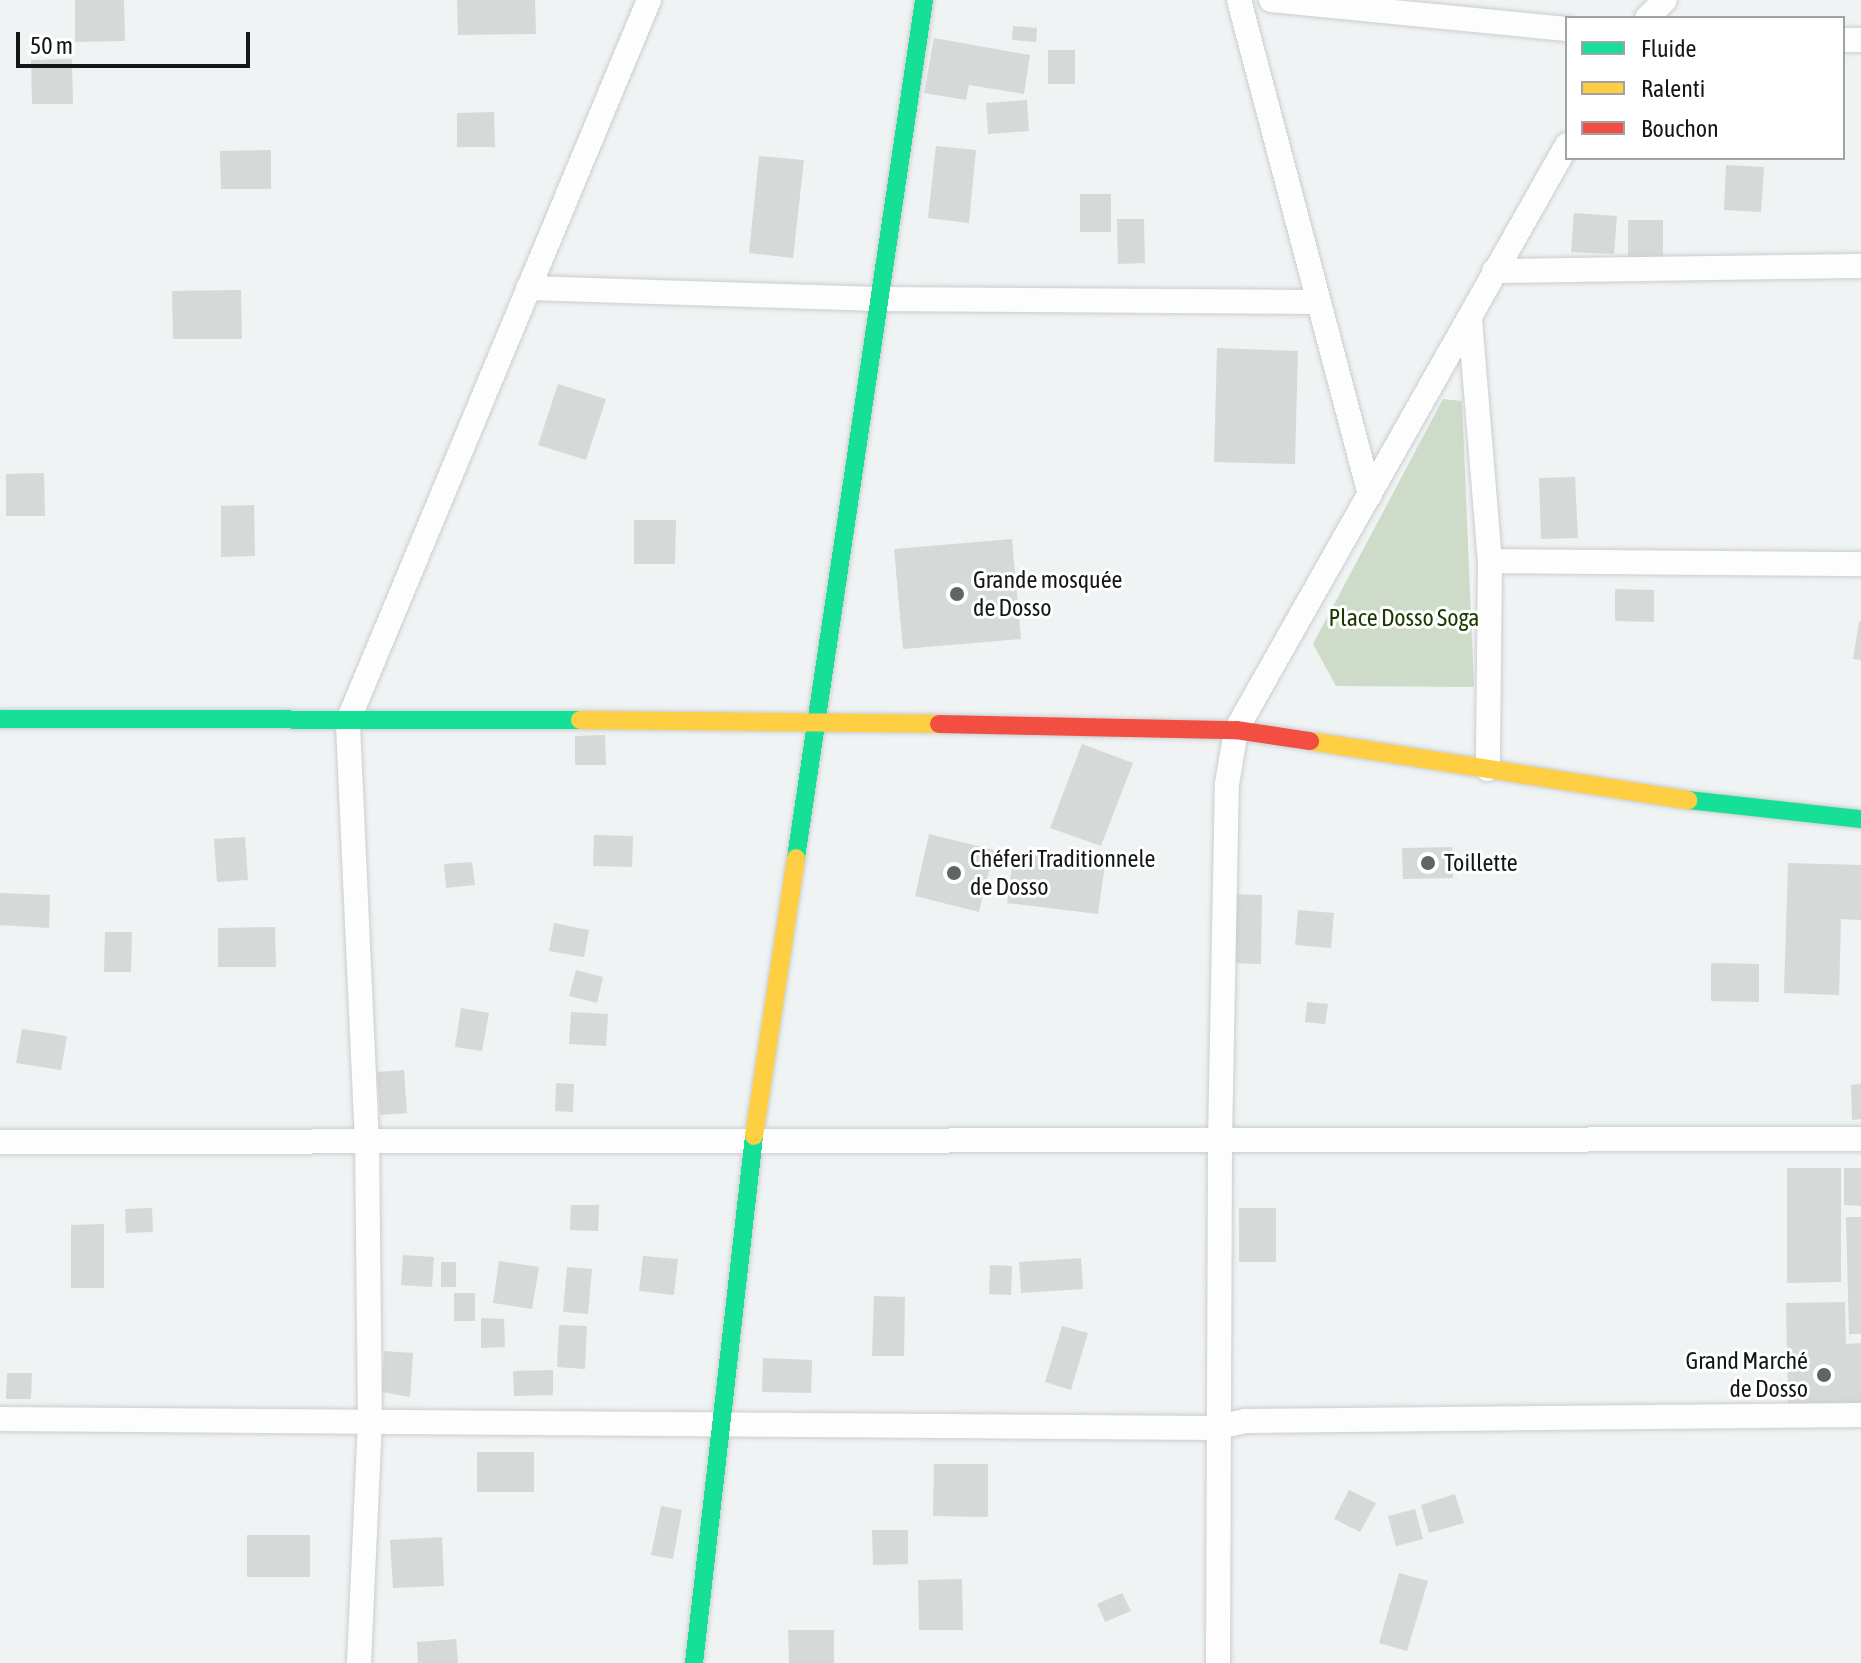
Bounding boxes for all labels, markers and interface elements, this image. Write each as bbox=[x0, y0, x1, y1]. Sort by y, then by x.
scale bar bbox=[20, 16, 254, 66]
legend bbox=[1565, 16, 1845, 160]
text: 50 m bbox=[30, 32, 73, 59]
text: Fluide bbox=[1641, 35, 1696, 62]
text: Ralenti bbox=[1641, 75, 1705, 102]
text: Bouchon bbox=[1641, 115, 1719, 142]
place label: Grande mosquée de Dosso bbox=[973, 566, 1122, 622]
marker: Grande mosquée de Dosso bbox=[948, 585, 966, 603]
park label: Place Dosso Soga bbox=[1329, 604, 1479, 632]
place label: Chéferi Traditionnele de Dosso bbox=[970, 845, 1155, 901]
place label: Toillette bbox=[1444, 849, 1518, 877]
marker: Toillette bbox=[1419, 854, 1437, 872]
marker: Chéferi Traditionnele de Dosso bbox=[945, 864, 963, 882]
place label: Grand Marché de Dosso bbox=[1685, 1347, 1808, 1403]
marker: Grand Marché de Dosso bbox=[1815, 1366, 1833, 1384]

